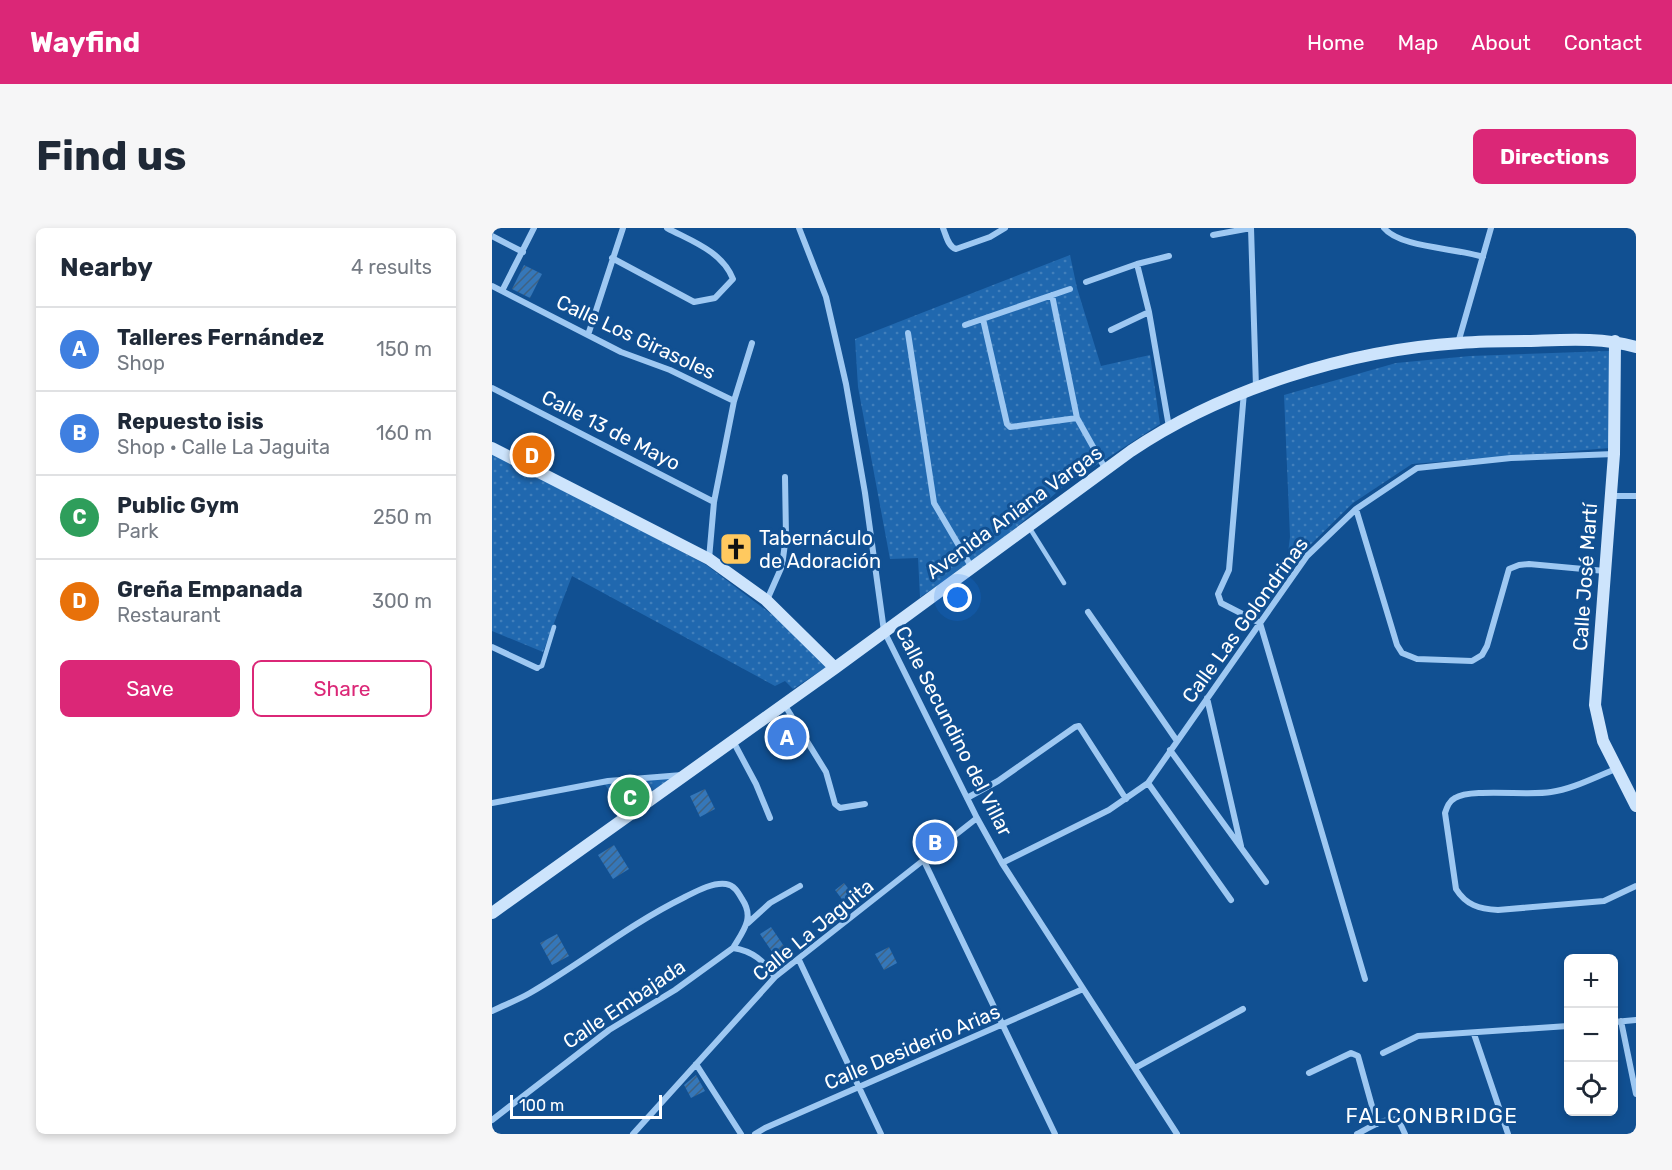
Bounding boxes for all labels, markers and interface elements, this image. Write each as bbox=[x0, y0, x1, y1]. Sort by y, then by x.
text: Wayfind bbox=[30, 26, 140, 59]
text: Home bbox=[1307, 30, 1364, 55]
text: Map bbox=[1397, 30, 1438, 55]
text: About bbox=[1471, 30, 1531, 55]
text: Contact bbox=[1564, 30, 1642, 55]
button: Directions bbox=[1473, 129, 1636, 184]
text: Find us bbox=[36, 131, 187, 181]
text: Nearby bbox=[60, 252, 153, 283]
text: 4 results bbox=[351, 255, 432, 279]
street label: Calle Los Girasoles bbox=[553, 290, 719, 384]
text: Talleres Fernández bbox=[117, 324, 324, 351]
text: A bbox=[72, 337, 87, 361]
text: 150 m bbox=[376, 337, 432, 361]
text: Shop bbox=[117, 351, 165, 375]
street label: Calle 13 de Mayo bbox=[538, 385, 684, 475]
text: Repuesto isis bbox=[117, 408, 264, 435]
text: B bbox=[72, 421, 87, 445]
text: 160 m bbox=[376, 421, 432, 445]
pin: D bbox=[512, 432, 552, 478]
text: Shop · Calle La Jaguita bbox=[117, 435, 330, 459]
street label: Avenida Aniana Vargas bbox=[921, 440, 1107, 584]
text: Public Gym bbox=[117, 492, 239, 519]
street label: Calle José Martí bbox=[1568, 501, 1602, 652]
text: C bbox=[72, 505, 87, 529]
text: 250 m bbox=[373, 505, 432, 529]
text: Park bbox=[117, 519, 159, 543]
place label: Tabernáculo de Adoración bbox=[759, 526, 881, 573]
church icon: Tabernáculo de Adoración bbox=[718, 531, 754, 567]
street label: Calle Las Golondrinas bbox=[1177, 533, 1313, 707]
text: Greña Empanada bbox=[117, 576, 303, 603]
your location bbox=[943, 583, 972, 612]
text: D bbox=[72, 589, 87, 613]
text: 300 m bbox=[372, 589, 432, 613]
text: Restaurant bbox=[117, 603, 221, 627]
street label: Calle Secundino del Villar bbox=[890, 622, 1018, 841]
button: Save bbox=[60, 660, 240, 717]
button: Share bbox=[252, 660, 432, 717]
pin: A bbox=[768, 714, 806, 760]
pin: C bbox=[610, 774, 650, 820]
pin: B bbox=[916, 820, 954, 864]
street label: Calle La Jaguita bbox=[748, 874, 878, 986]
street label: Calle Embajada bbox=[558, 954, 690, 1054]
map controls bbox=[1564, 954, 1618, 1116]
button: + bbox=[1564, 954, 1618, 1008]
street label: Calle Desiderio Arias bbox=[820, 999, 1004, 1095]
button: − bbox=[1564, 1008, 1618, 1062]
button: locate bbox=[1564, 1062, 1618, 1116]
scale bar bbox=[510, 1092, 662, 1120]
text: 100 m bbox=[519, 1096, 564, 1115]
district label: FALCONBRIDGE bbox=[1346, 1103, 1518, 1128]

